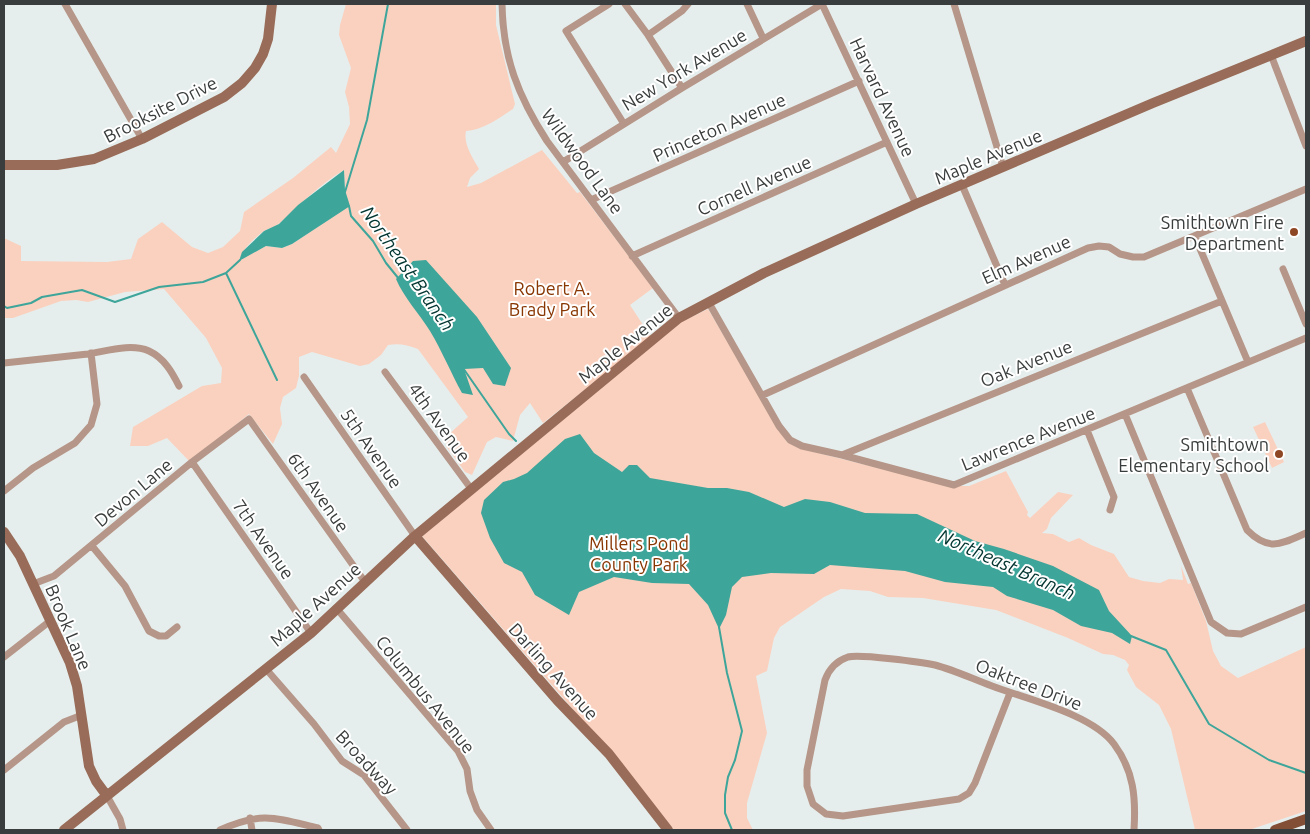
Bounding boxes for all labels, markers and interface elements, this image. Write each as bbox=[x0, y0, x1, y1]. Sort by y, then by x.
street label: New York Avenue bbox=[618, 24, 750, 114]
street label: Harvard Avenue bbox=[847, 34, 919, 160]
street label: Brooksite Drive bbox=[100, 72, 220, 146]
street label: Princeton Avenue bbox=[650, 89, 788, 165]
street label: Wildwood Lane bbox=[538, 105, 628, 217]
street label: Maple Avenue bbox=[931, 124, 1045, 188]
street label: Cornell Avenue bbox=[694, 151, 814, 219]
water label: Northeast Branch bbox=[357, 201, 459, 335]
place label: Smithtown Fire Department bbox=[1161, 212, 1284, 253]
marker: Smithtown Fire Department bbox=[1288, 226, 1300, 238]
street label: Elm Avenue bbox=[978, 231, 1074, 287]
park label: Robert A. Brady Park bbox=[509, 278, 595, 319]
street label: Maple Avenue bbox=[574, 299, 676, 387]
street label: Oak Avenue bbox=[977, 336, 1075, 390]
street label: 4th Avenue bbox=[405, 379, 475, 465]
street label: Lawrence Avenue bbox=[958, 402, 1098, 474]
street label: 5th Avenue bbox=[337, 404, 407, 492]
place label: Smithtown Elementary School bbox=[1118, 434, 1269, 475]
street label: 6th Avenue bbox=[284, 448, 354, 536]
marker: Smithtown Elementary School bbox=[1273, 448, 1285, 460]
street label: Devon Lane bbox=[90, 454, 176, 530]
street label: 7th Avenue bbox=[229, 495, 299, 583]
water label: Northeast Branch bbox=[935, 524, 1079, 604]
park label: Millers Pond County Park bbox=[589, 533, 689, 574]
street label: Maple Avenue bbox=[266, 558, 364, 650]
street label: Brook Lane bbox=[42, 581, 96, 673]
street label: Darling Avenue bbox=[505, 619, 603, 723]
street label: Columbus Avenue bbox=[372, 631, 480, 757]
street label: Oaktree Drive bbox=[973, 654, 1085, 714]
street label: Broadway bbox=[332, 726, 402, 798]

